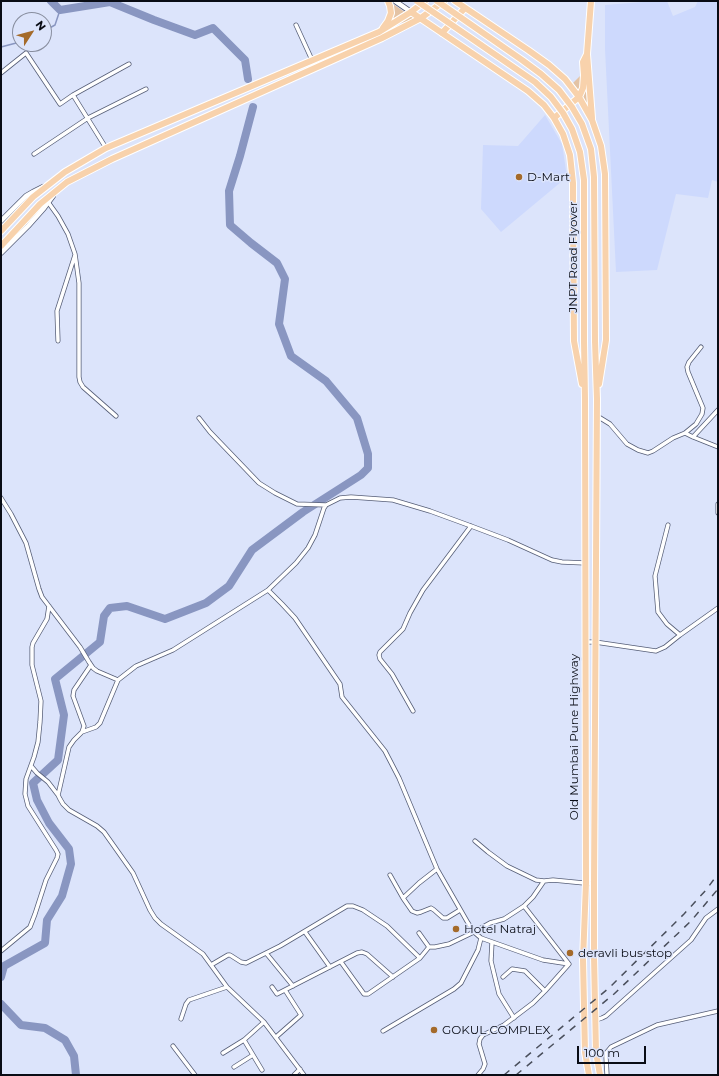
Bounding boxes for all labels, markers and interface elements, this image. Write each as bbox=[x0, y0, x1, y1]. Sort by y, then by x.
north arrow bbox=[12, 12, 52, 52]
text: N bbox=[33, 18, 49, 33]
place label: D-Mart bbox=[527, 170, 570, 184]
marker: D-Mart bbox=[514, 172, 524, 182]
street label: JNPT Road Flyover bbox=[566, 201, 580, 313]
street label: Old Mumbai Pune Highway bbox=[567, 654, 581, 820]
place label: Hotel Natraj bbox=[464, 922, 536, 936]
marker: Hotel Natraj bbox=[451, 924, 461, 934]
place label: deravli bus stop bbox=[578, 946, 672, 960]
marker: deravli bus stop bbox=[565, 948, 575, 958]
place label: GOKUL COMPLEX bbox=[442, 1023, 550, 1037]
marker: GOKUL COMPLEX bbox=[429, 1025, 439, 1035]
scale bar bbox=[579, 1038, 648, 1064]
text: 100 m bbox=[584, 1045, 620, 1060]

